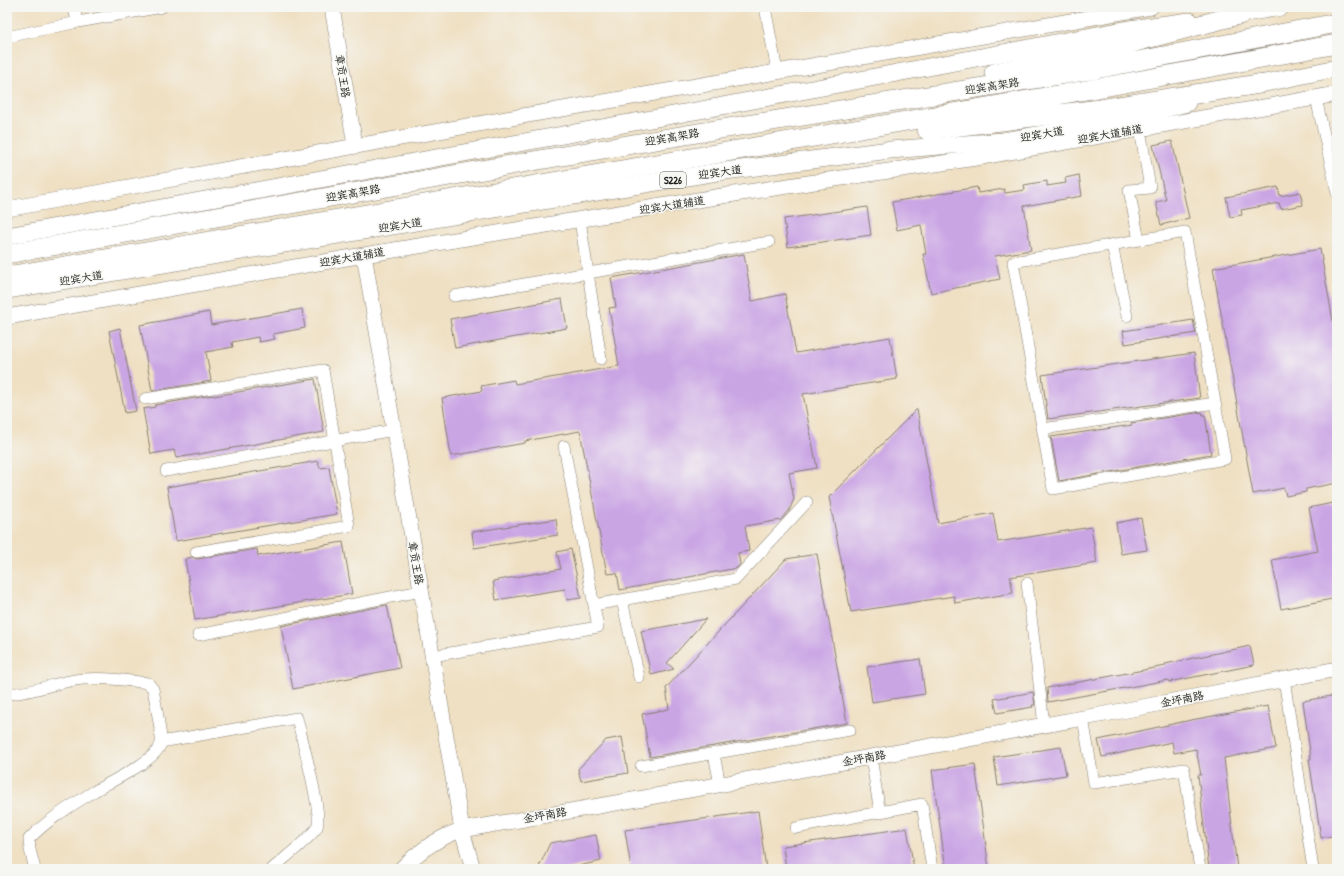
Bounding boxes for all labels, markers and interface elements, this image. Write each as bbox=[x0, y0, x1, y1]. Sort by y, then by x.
street label: 章贡王路 bbox=[333, 53, 353, 99]
street label: 迎宾高架路 bbox=[964, 75, 1020, 97]
street label: 迎宾大道辅道 bbox=[1076, 121, 1144, 147]
street label: 迎宾大道 bbox=[1019, 123, 1065, 145]
street label: 迎宾高架路 bbox=[644, 125, 700, 149]
street label: 迎宾大道 bbox=[697, 162, 743, 182]
road number: S226 bbox=[660, 172, 686, 188]
street label: 迎宾高架路 bbox=[325, 181, 381, 205]
street label: 迎宾大道辅道 bbox=[638, 193, 706, 217]
street label: 迎宾大道 bbox=[377, 215, 423, 235]
street label: 迎宾大道辅道 bbox=[318, 244, 386, 270]
street label: 迎宾大道 bbox=[58, 268, 104, 288]
street label: 章贡王路 bbox=[405, 540, 427, 586]
street label: 金坪南路 bbox=[1159, 688, 1205, 710]
street label: 金坪南路 bbox=[841, 747, 887, 769]
street label: 金坪南路 bbox=[522, 804, 568, 826]

